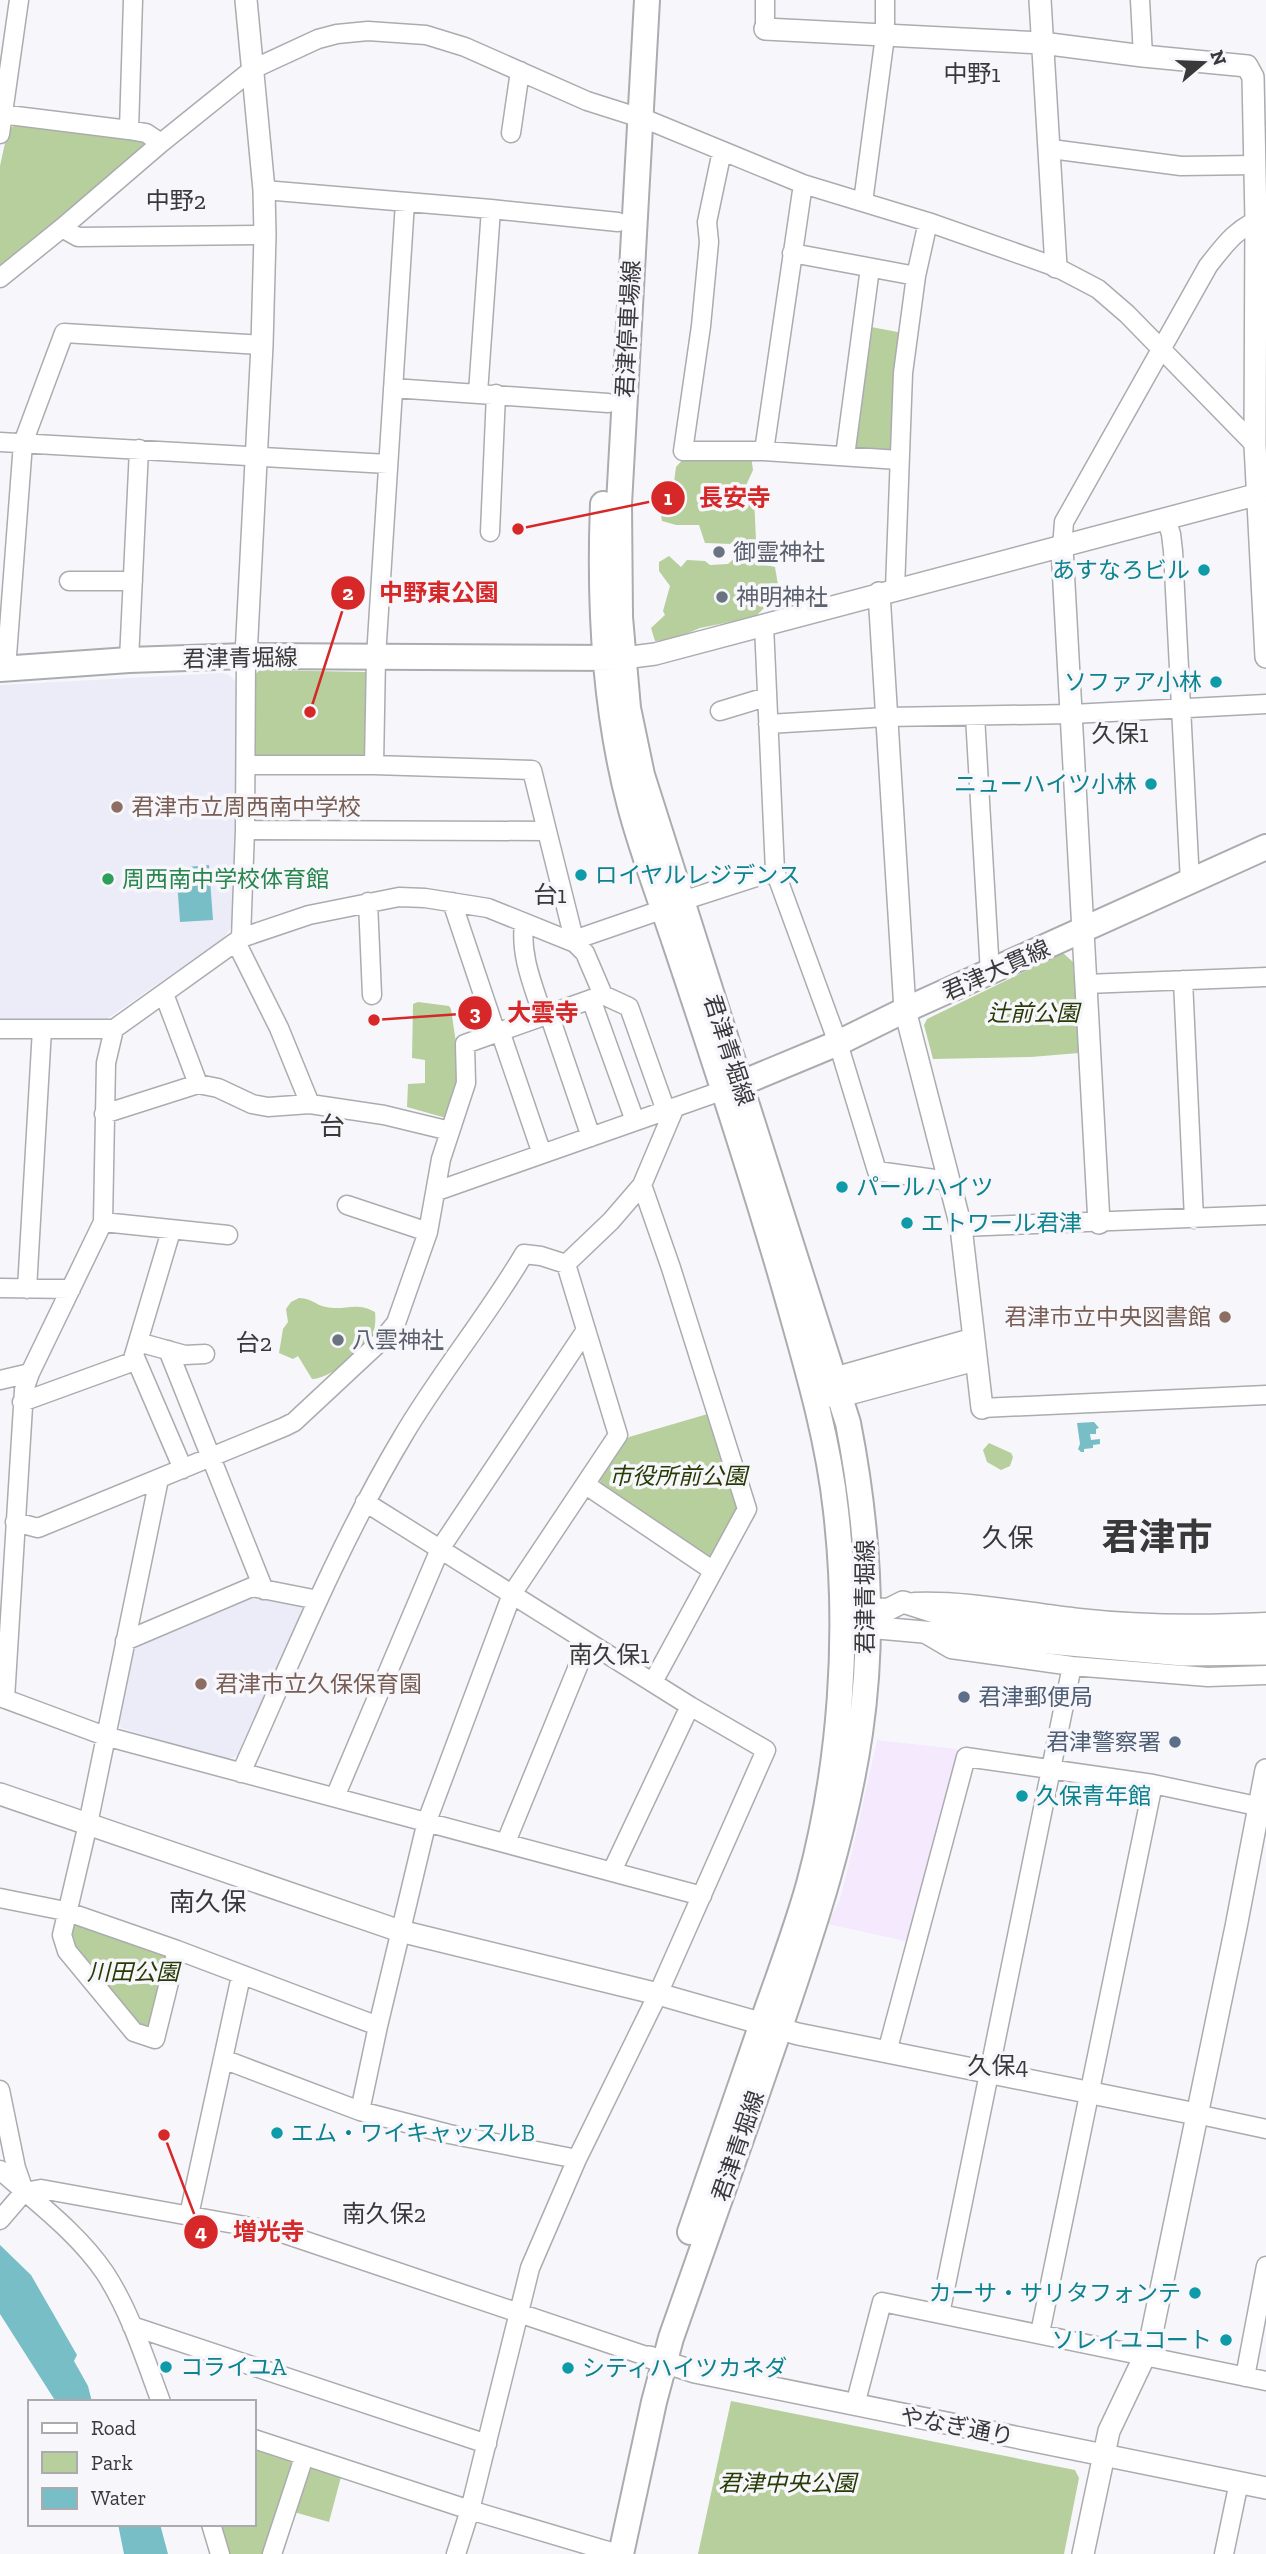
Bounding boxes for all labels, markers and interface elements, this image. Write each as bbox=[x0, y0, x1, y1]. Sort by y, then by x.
north arrow bbox=[1168, 28, 1238, 98]
text: N bbox=[1205, 47, 1232, 68]
district label: 中野1 bbox=[943, 59, 1001, 88]
district label: 中野2 bbox=[146, 186, 206, 215]
street label: 君津停車場線 bbox=[610, 259, 646, 399]
callout: 長安寺 bbox=[650, 475, 785, 520]
text: 長安寺 bbox=[699, 483, 771, 512]
text: 1 bbox=[664, 485, 673, 510]
place label: 御霊神社 bbox=[733, 538, 825, 566]
marker: 御霊神社 bbox=[711, 544, 727, 560]
place label: あすなろビル bbox=[1052, 556, 1190, 584]
marker: あすなろビル bbox=[1196, 562, 1212, 578]
callout: 中野東公園 bbox=[330, 570, 513, 615]
text: 中野東公園 bbox=[379, 578, 499, 607]
text: 2 bbox=[342, 580, 354, 605]
place label: 神明神社 bbox=[736, 583, 828, 611]
marker: 神明神社 bbox=[714, 589, 730, 605]
street label: 君津青堀線 bbox=[182, 643, 298, 673]
place label: ソファア小林 bbox=[1064, 668, 1202, 696]
marker: ソファア小林 bbox=[1208, 674, 1224, 690]
district label: 久保1 bbox=[1091, 719, 1149, 748]
place label: ニューハイツ小林 bbox=[954, 770, 1137, 798]
marker: ニューハイツ小林 bbox=[1143, 776, 1159, 792]
place label: 君津市立周西南中学校 bbox=[131, 793, 361, 821]
marker: 君津市立周西南中学校 bbox=[109, 799, 125, 815]
place label: ロイヤルレジデンス bbox=[595, 861, 801, 889]
place label: 周西南中学校体育館 bbox=[122, 865, 329, 893]
marker: ロイヤルレジデンス bbox=[573, 867, 589, 883]
marker: 周西南中学校体育館 bbox=[100, 871, 116, 887]
district label: 台1 bbox=[533, 880, 567, 909]
street label: 君津大貫線 bbox=[938, 934, 1054, 1006]
callout: 大雲寺 bbox=[458, 990, 593, 1035]
street label: 君津青堀線 bbox=[698, 991, 760, 1109]
text: 大雲寺 bbox=[507, 998, 579, 1027]
park label: 辻前公園 bbox=[987, 999, 1082, 1027]
text: 3 bbox=[469, 1000, 481, 1025]
district label: 台 bbox=[319, 1110, 345, 1142]
place label: パールハイツ bbox=[856, 1173, 994, 1201]
marker: パールハイツ bbox=[834, 1179, 850, 1195]
place label: エトワール君津 bbox=[921, 1209, 1082, 1237]
marker: エトワール君津 bbox=[899, 1215, 915, 1231]
place label: 君津市立中央図書館 bbox=[1004, 1303, 1211, 1331]
marker: 君津市立中央図書館 bbox=[1217, 1309, 1233, 1325]
place label: 八雲神社 bbox=[352, 1326, 444, 1354]
district label: 台2 bbox=[236, 1328, 272, 1357]
marker: 八雲神社 bbox=[330, 1332, 346, 1348]
park label: 市役所前公園 bbox=[609, 1462, 750, 1490]
district label: 君津市 bbox=[1102, 1515, 1213, 1559]
district label: 久保 bbox=[982, 1522, 1034, 1554]
street label: 君津青堀線 bbox=[851, 1540, 879, 1655]
district label: 南久保1 bbox=[568, 1640, 650, 1669]
place label: 君津市立久保保育園 bbox=[215, 1670, 422, 1698]
marker: 君津市立久保保育園 bbox=[193, 1676, 209, 1692]
place label: 君津郵便局 bbox=[978, 1683, 1093, 1711]
marker: 君津郵便局 bbox=[956, 1689, 972, 1705]
place label: 君津警察署 bbox=[1046, 1728, 1161, 1756]
marker: 君津警察署 bbox=[1167, 1734, 1183, 1750]
place label: 久保青年館 bbox=[1036, 1782, 1151, 1810]
marker: 久保青年館 bbox=[1014, 1788, 1030, 1804]
district label: 南久保 bbox=[169, 1886, 247, 1918]
park label: 川田公園 bbox=[87, 1958, 182, 1986]
district label: 久保4 bbox=[968, 2051, 1029, 2080]
street label: 君津青堀線 bbox=[706, 2087, 770, 2205]
place label: エム・ワイキャッスルB bbox=[291, 2119, 535, 2147]
marker: エム・ワイキャッスルB bbox=[269, 2125, 285, 2141]
district label: 南久保2 bbox=[342, 2199, 426, 2228]
callout: 増光寺 bbox=[184, 2209, 319, 2254]
text: 増光寺 bbox=[233, 2217, 305, 2246]
text: 4 bbox=[195, 2219, 207, 2244]
place label: カーサ・サリタフォンテ bbox=[928, 2279, 1181, 2307]
marker: カーサ・サリタフォンテ bbox=[1187, 2285, 1203, 2301]
place label: ソレイユコート bbox=[1051, 2326, 1212, 2354]
marker: ソレイユコート bbox=[1218, 2332, 1234, 2348]
place label: コライユA bbox=[180, 2353, 288, 2381]
place label: シティハイツカネダ bbox=[582, 2354, 787, 2382]
marker: コライユA bbox=[158, 2359, 174, 2375]
marker: シティハイツカネダ bbox=[560, 2360, 576, 2376]
legend bbox=[28, 2400, 256, 2526]
street label: やなぎ通り bbox=[898, 2401, 1016, 2451]
text: Road bbox=[91, 2415, 137, 2440]
text: Park bbox=[91, 2450, 133, 2475]
park label: 君津中央公園 bbox=[718, 2469, 859, 2497]
text: Water bbox=[91, 2485, 146, 2510]

